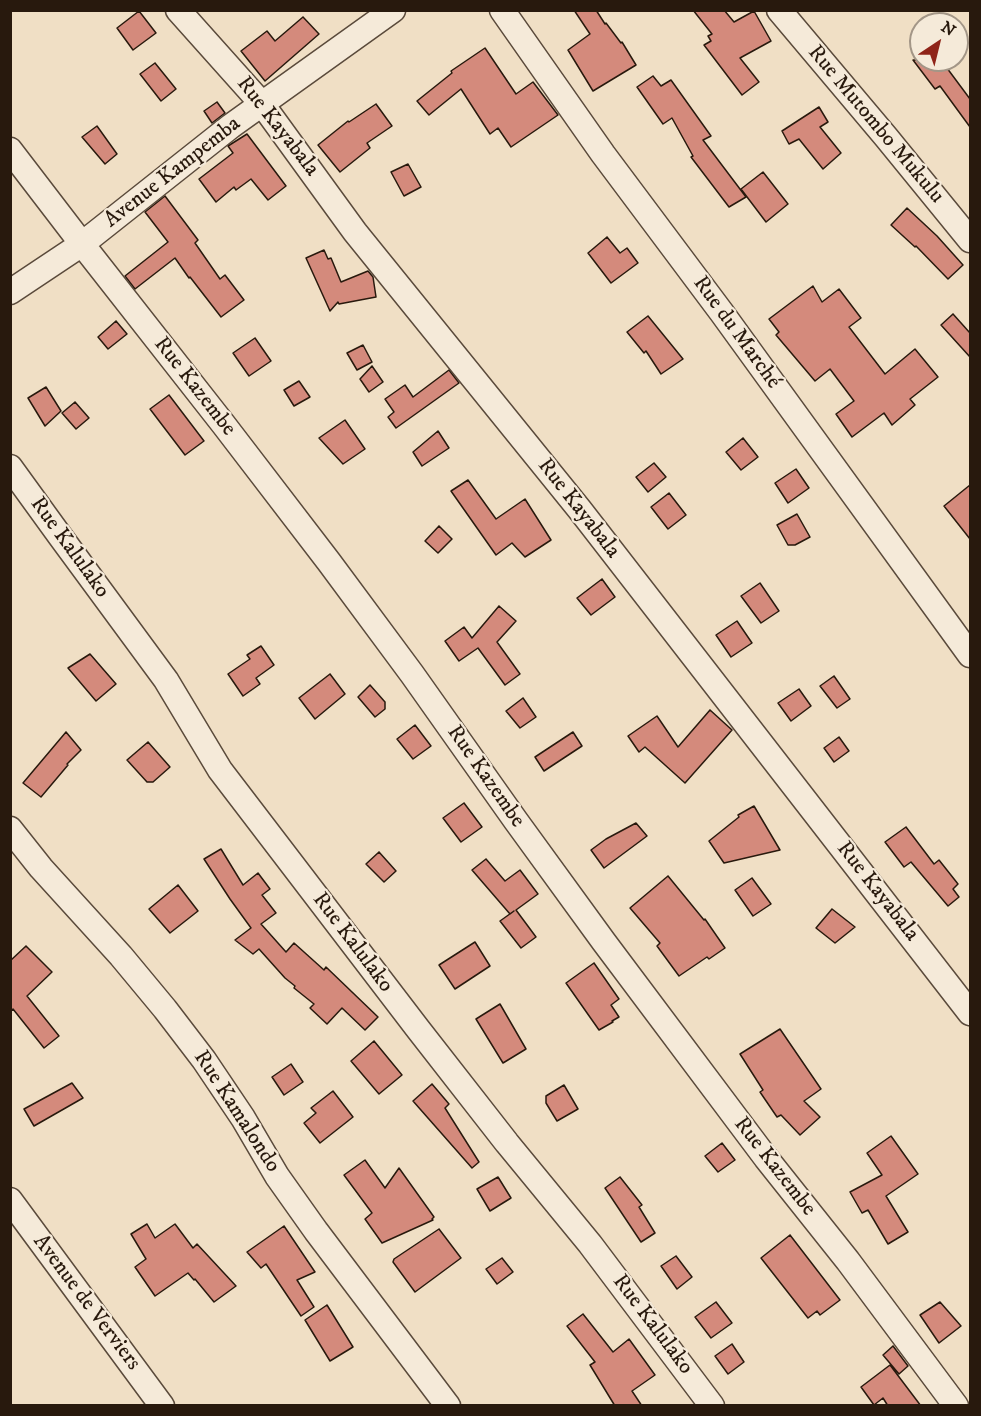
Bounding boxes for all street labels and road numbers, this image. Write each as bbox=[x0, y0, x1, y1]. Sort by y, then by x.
street label: Rue Mutombo Mukulu bbox=[801, 41, 949, 209]
street label: Rue Kayabala bbox=[230, 72, 324, 182]
street label: Avenue Kampemba bbox=[100, 112, 246, 234]
street label: Rue du Marché bbox=[686, 271, 786, 395]
street label: Rue Kazembe bbox=[147, 332, 241, 442]
street label: Rue Kayabala bbox=[531, 454, 625, 564]
street label: Rue Kalulako bbox=[24, 492, 114, 604]
street label: Rue Kazembe bbox=[440, 721, 530, 833]
street label: Rue Kayabala bbox=[830, 837, 924, 947]
street label: Rue Kalulako bbox=[306, 888, 398, 998]
street label: Rue Kamalondo bbox=[187, 1046, 285, 1178]
street label: Rue Kazembe bbox=[727, 1112, 821, 1222]
street label: Avenue de Verviers bbox=[26, 1230, 146, 1376]
street label: Rue Kalulako bbox=[606, 1270, 698, 1380]

